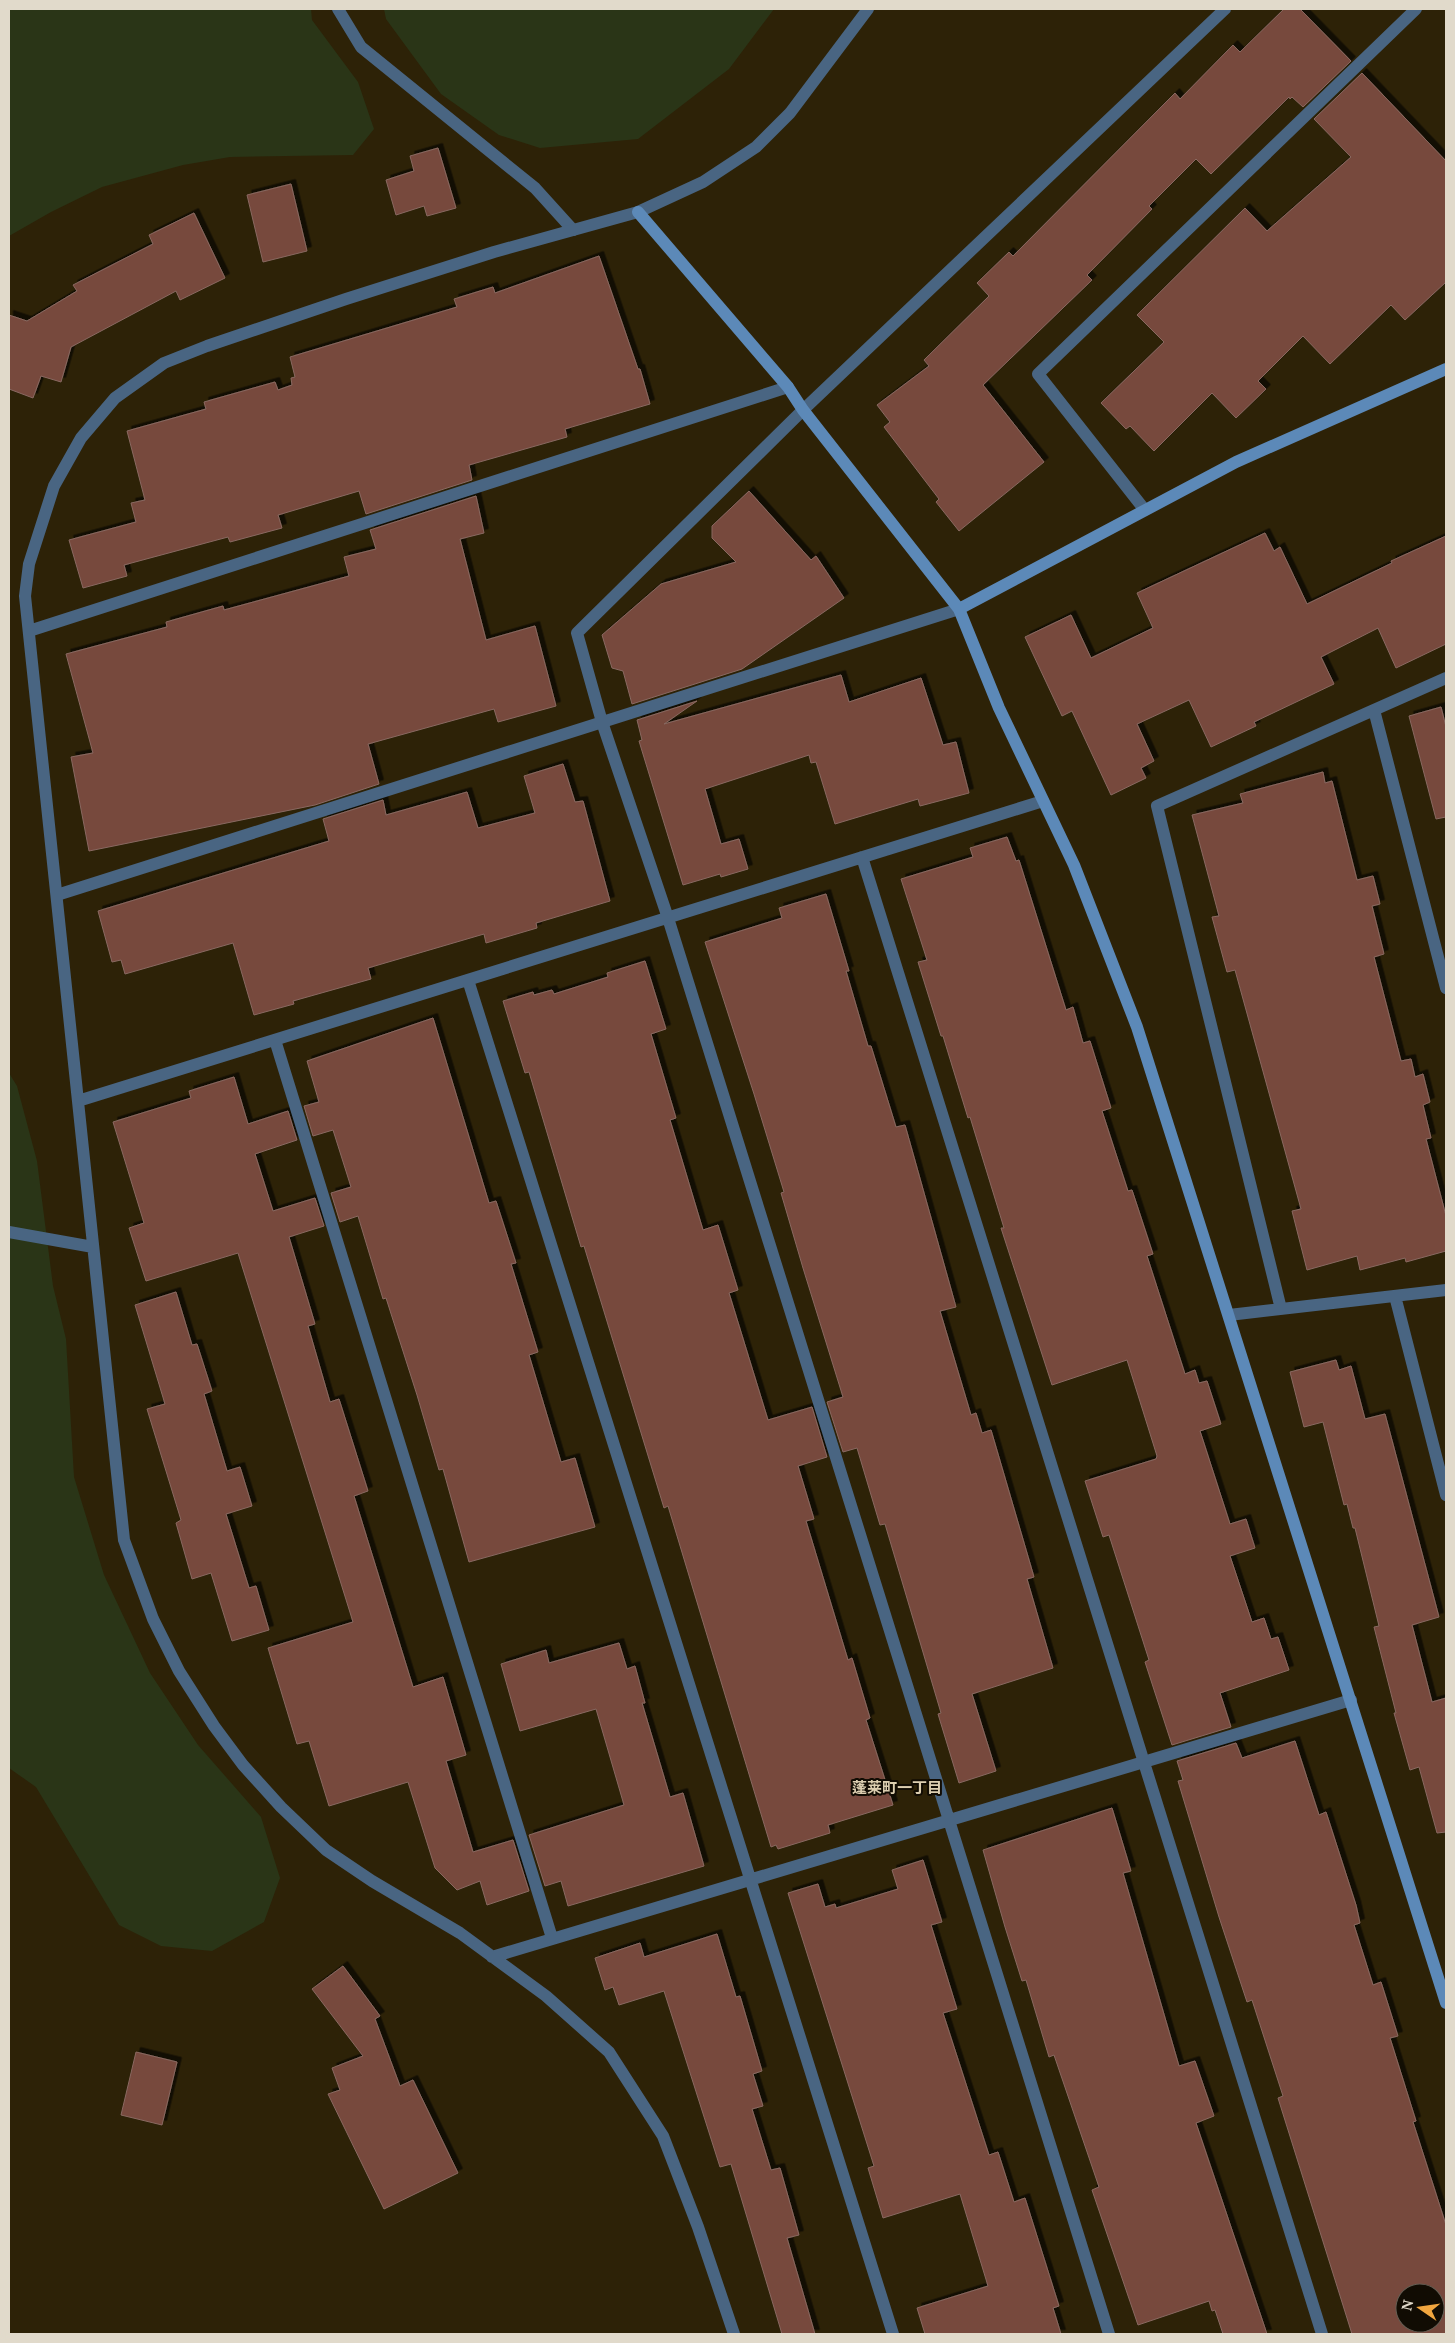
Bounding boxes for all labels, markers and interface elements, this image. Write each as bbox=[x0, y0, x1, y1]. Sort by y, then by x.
district label: 蓬莱町一丁目 bbox=[852, 1777, 942, 1797]
north arrow bbox=[1395, 2283, 1445, 2333]
text: N bbox=[1396, 2297, 1417, 2312]

